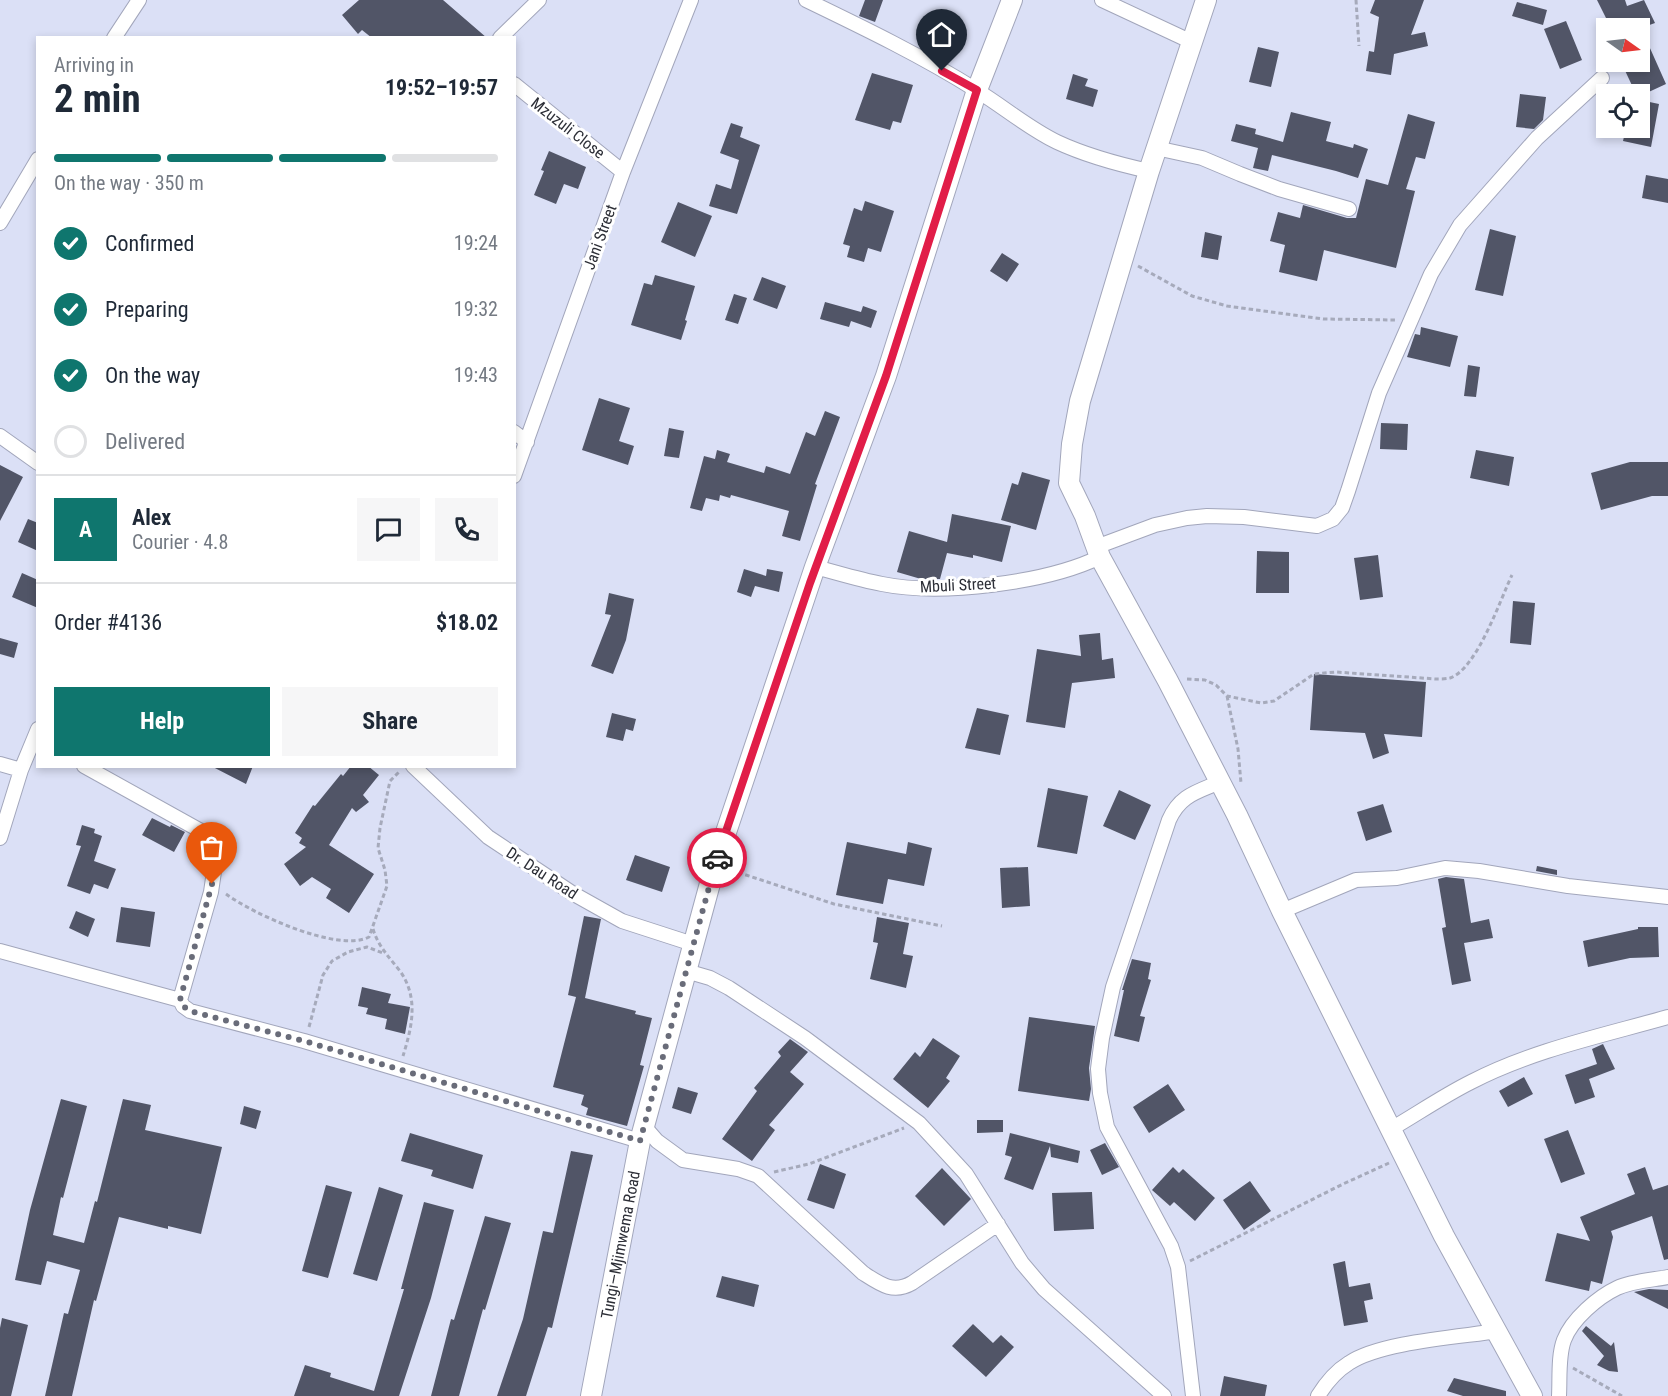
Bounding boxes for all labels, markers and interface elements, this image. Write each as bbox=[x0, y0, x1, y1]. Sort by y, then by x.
pin bbox=[916, 9, 967, 71]
icon: home bbox=[925, 18, 958, 51]
north arrow bbox=[1596, 18, 1650, 72]
map controls bbox=[1596, 18, 1650, 138]
text: Arriving in bbox=[54, 53, 134, 77]
text: 19:52–19:57 bbox=[385, 75, 498, 100]
text: 2 min bbox=[54, 76, 141, 122]
button: locate bbox=[1596, 84, 1650, 138]
street label: Mzuzuli Close bbox=[527, 93, 609, 163]
text: On the way · 350 m bbox=[54, 171, 204, 195]
street label: Jani Street bbox=[579, 202, 621, 272]
icon: check bbox=[54, 227, 87, 260]
text: Confirmed bbox=[105, 231, 194, 256]
text: 19:24 bbox=[454, 231, 498, 255]
icon: check bbox=[54, 293, 87, 326]
text: Preparing bbox=[105, 297, 189, 322]
text: 19:32 bbox=[454, 297, 498, 321]
icon: check bbox=[54, 359, 87, 392]
text: On the way bbox=[105, 363, 200, 388]
text: 19:43 bbox=[454, 363, 498, 387]
text: Delivered bbox=[105, 429, 185, 454]
button: chat bbox=[357, 498, 420, 561]
button: phone bbox=[435, 498, 498, 561]
text: Alex bbox=[132, 505, 171, 530]
text: A bbox=[79, 517, 92, 542]
text: Courier · 4.8 bbox=[132, 530, 228, 554]
street label: Mbuli Street bbox=[919, 574, 997, 596]
text: Order #4136 bbox=[54, 610, 162, 635]
text: $18.02 bbox=[436, 610, 498, 635]
button: Help bbox=[54, 687, 270, 756]
button: Share bbox=[282, 687, 498, 756]
pin bbox=[186, 822, 237, 884]
courier bbox=[687, 828, 747, 888]
icon: bag bbox=[195, 831, 228, 864]
icon: car bbox=[701, 842, 734, 875]
street label: Dr. Dau Road bbox=[503, 843, 581, 903]
street label: Tungi—Mjimwema Road bbox=[597, 1169, 644, 1320]

